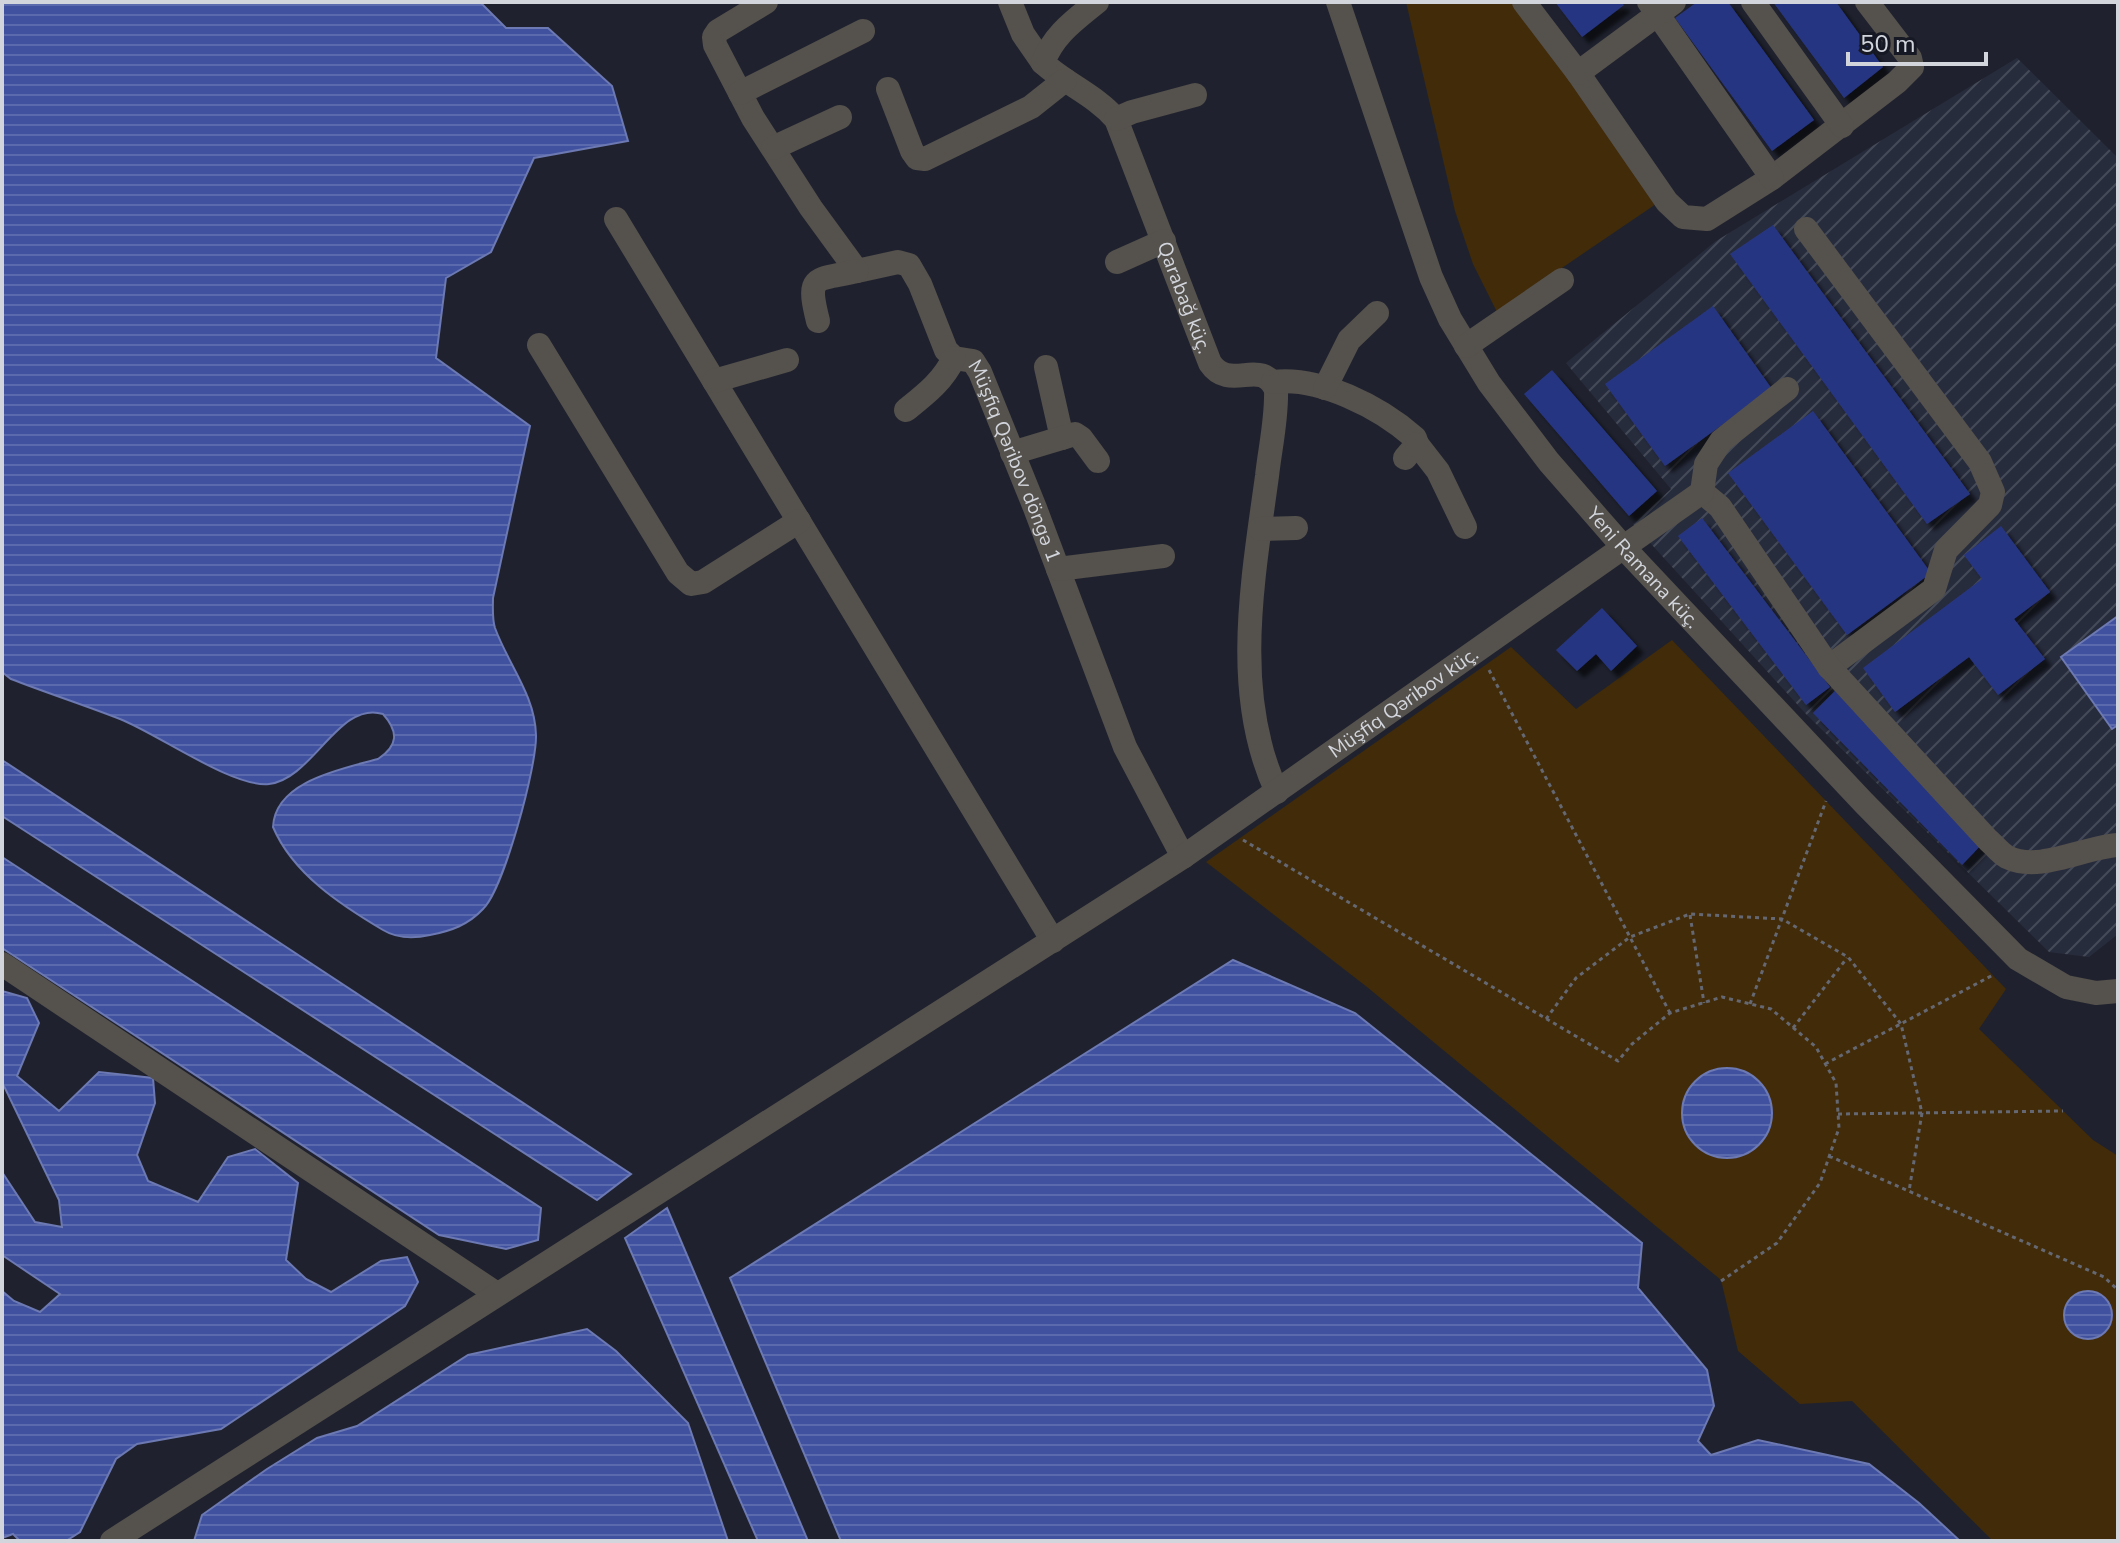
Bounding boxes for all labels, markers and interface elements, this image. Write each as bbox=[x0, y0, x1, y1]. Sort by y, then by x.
scale bar bbox=[1848, 16, 1986, 66]
text: 50 m bbox=[1860, 28, 1916, 60]
street label: Qarabağ küç. bbox=[1151, 237, 1219, 357]
street label: Müşfiq Qəribov döngə 1 bbox=[962, 354, 1068, 566]
street label: Yeni Ramana küç. bbox=[1580, 500, 1706, 634]
street label: Müşfiq Qəribov küç. bbox=[1323, 640, 1483, 764]

